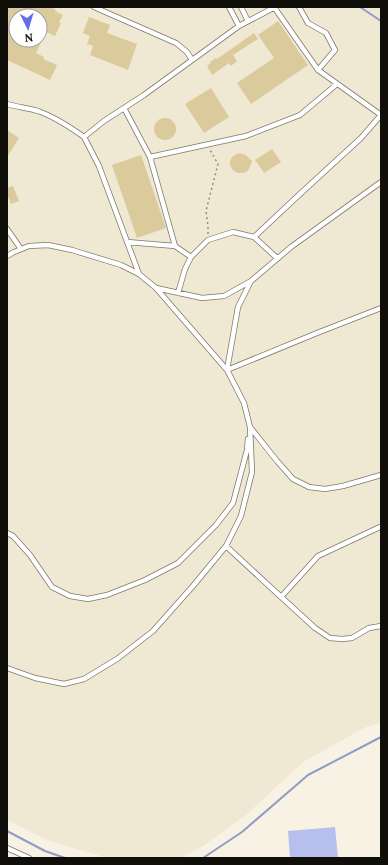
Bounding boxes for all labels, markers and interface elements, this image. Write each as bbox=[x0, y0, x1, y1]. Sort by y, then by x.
north arrow bbox=[8, 8, 48, 48]
text: N bbox=[24, 31, 34, 45]

